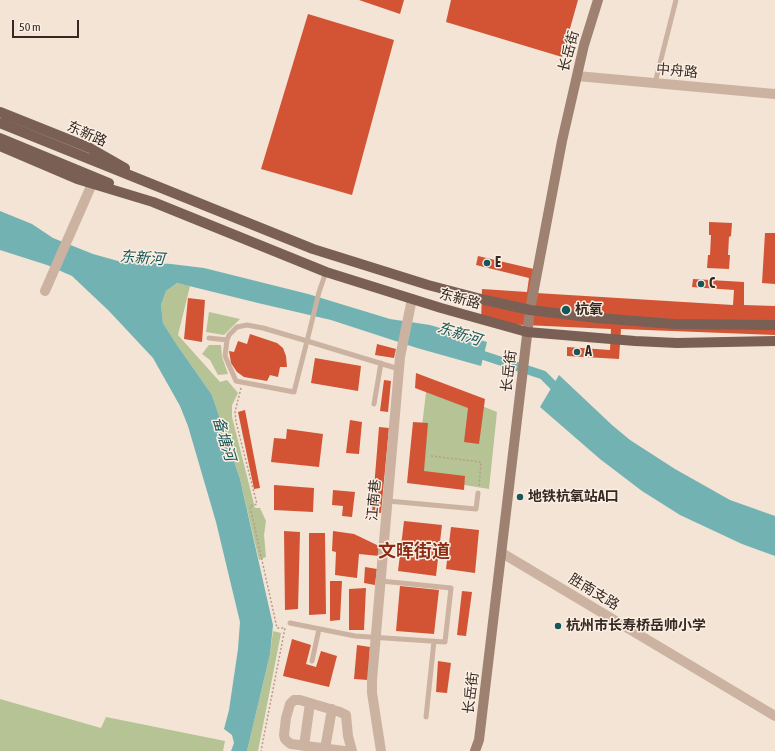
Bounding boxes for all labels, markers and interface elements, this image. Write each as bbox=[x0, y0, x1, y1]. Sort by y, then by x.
scale bar bbox=[14, 12, 81, 38]
text: 50 m bbox=[19, 20, 41, 34]
street label: 长岳街 bbox=[555, 29, 583, 73]
street label: 中舟路 bbox=[655, 61, 699, 81]
street label: 东新路 bbox=[64, 118, 110, 150]
water label: 东新河 bbox=[119, 247, 165, 269]
place label: E bbox=[495, 255, 501, 271]
marker: E bbox=[482, 258, 492, 268]
place label: C bbox=[709, 276, 715, 292]
marker: C bbox=[696, 279, 706, 289]
street label: 东新路 bbox=[438, 285, 482, 313]
place label: 杭氧 bbox=[575, 302, 603, 318]
marker: 杭氧 bbox=[560, 304, 572, 316]
water label: 东新河 bbox=[435, 318, 483, 350]
place label: A bbox=[585, 344, 592, 360]
marker: A bbox=[572, 347, 582, 357]
street label: 长岳街 bbox=[498, 349, 520, 393]
water label: 备塘河 bbox=[209, 415, 239, 463]
street label: 江南巷 bbox=[364, 478, 384, 522]
place label: 地铁杭氧站A口 bbox=[528, 489, 619, 505]
marker: 地铁杭氧站A口 bbox=[515, 492, 525, 502]
district label: 文晖街道 bbox=[378, 540, 450, 562]
street label: 胜南支路 bbox=[566, 570, 622, 614]
place label: 杭州市长寿桥岳帅小学 bbox=[566, 618, 706, 634]
marker: 杭州市长寿桥岳帅小学 bbox=[553, 621, 563, 631]
street label: 长岳街 bbox=[460, 671, 482, 715]

